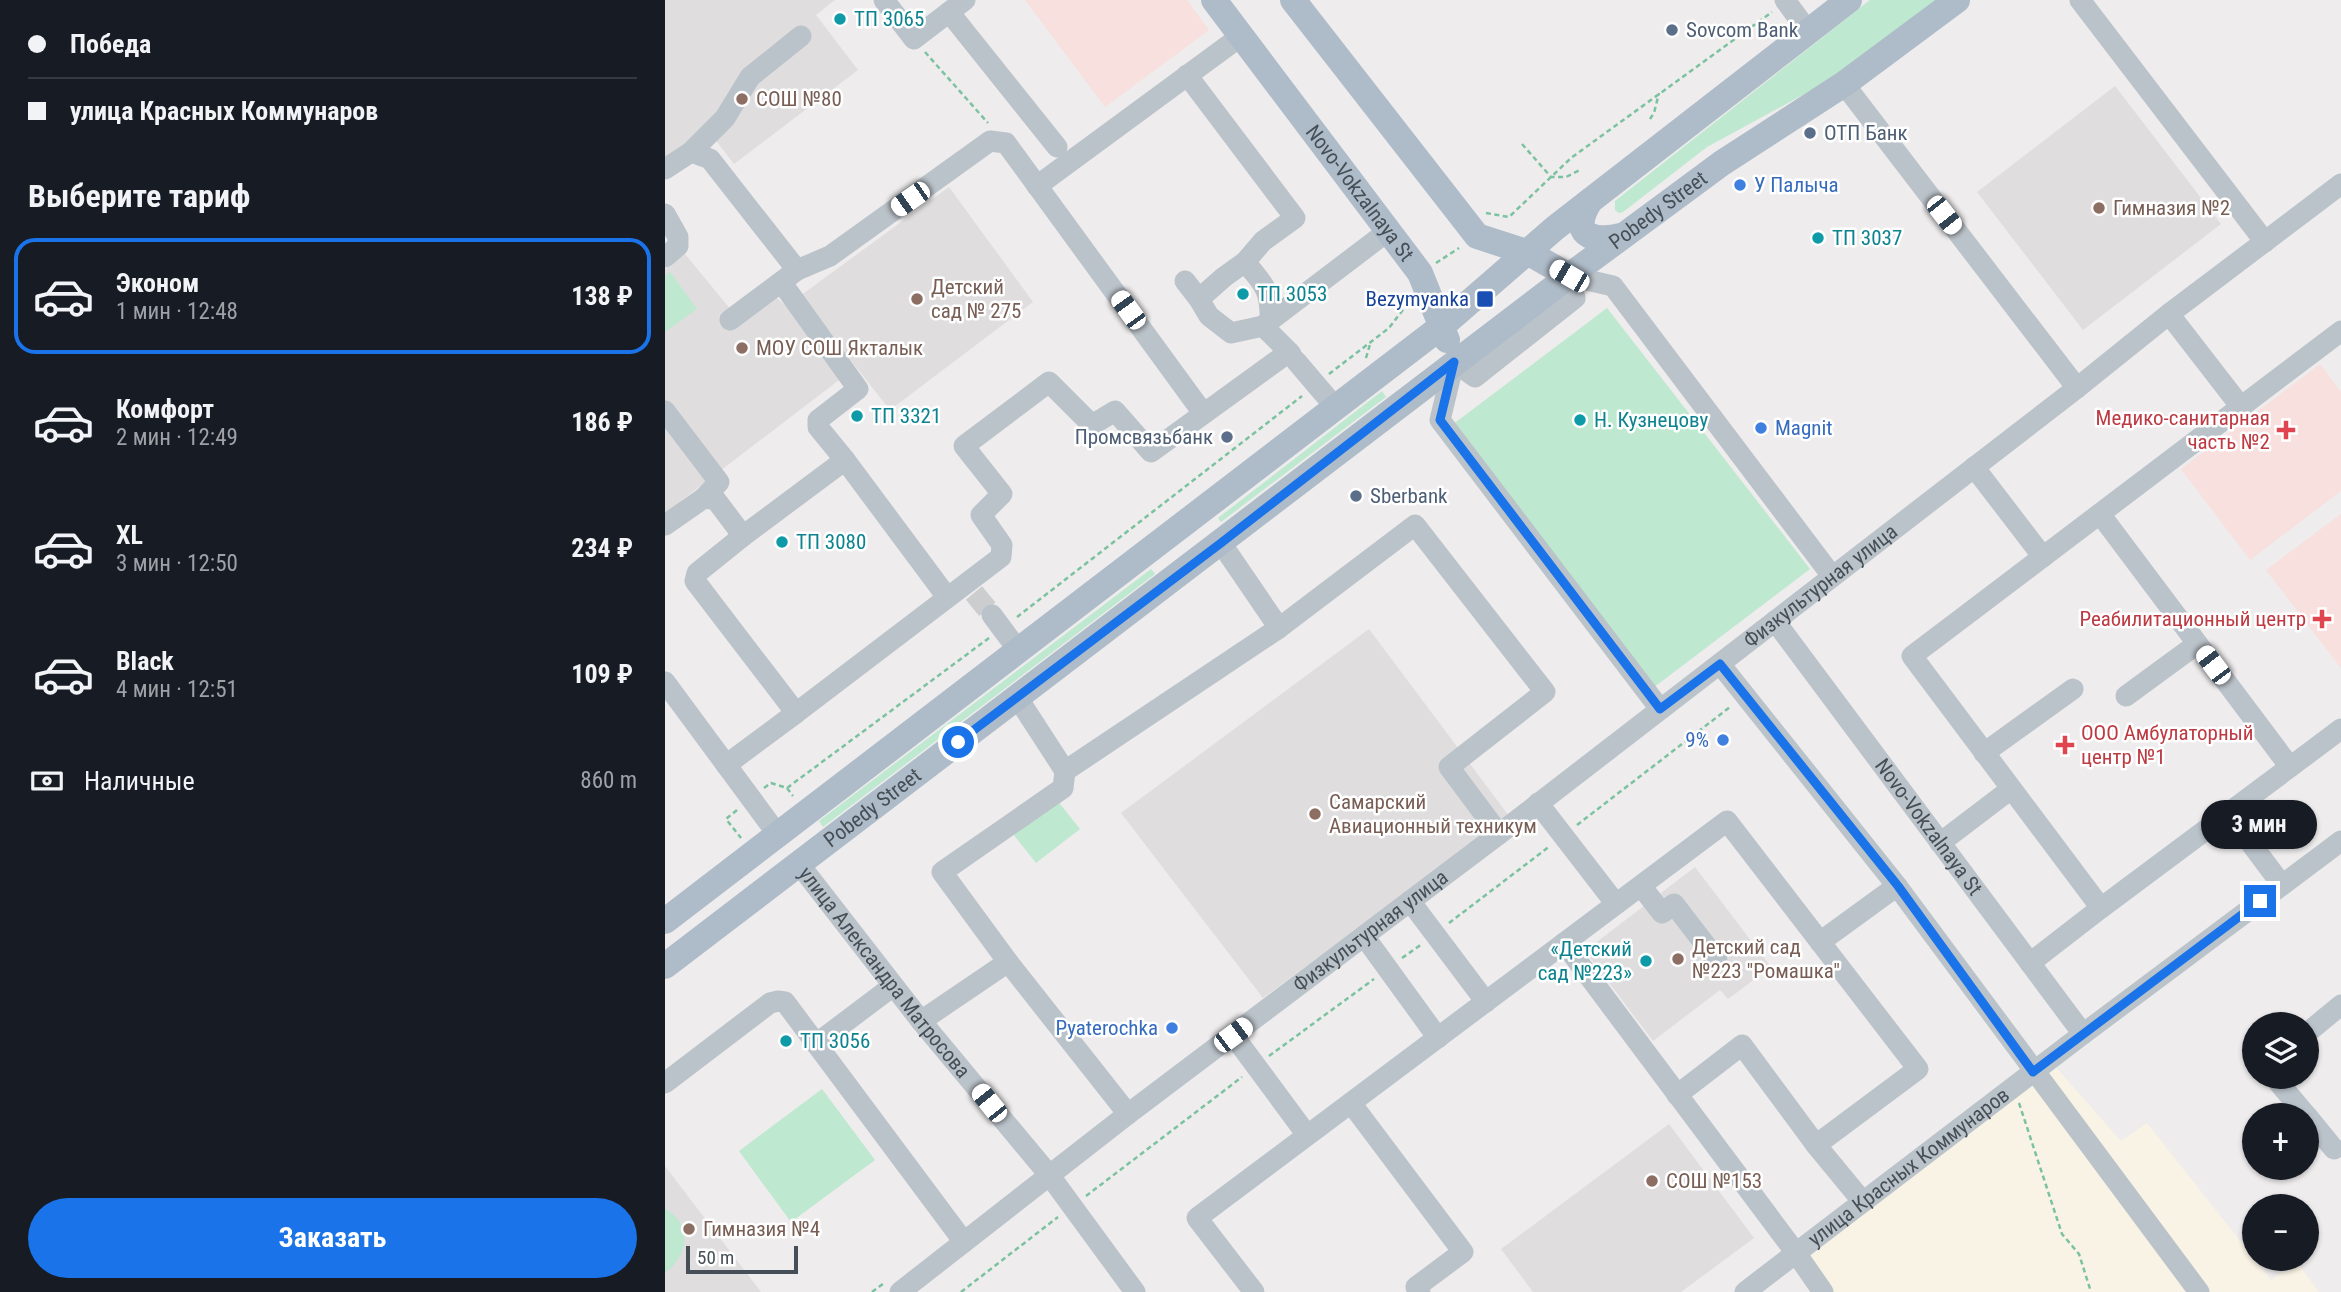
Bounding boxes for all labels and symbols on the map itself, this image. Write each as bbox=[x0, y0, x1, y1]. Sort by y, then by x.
place label: ТП 3065 bbox=[854, 7, 924, 31]
marker: ТП 3065 bbox=[832, 11, 848, 27]
place label: Sovcom Bank bbox=[1686, 18, 1799, 42]
marker: Sovcom Bank bbox=[1664, 22, 1680, 38]
place label: СОШ №80 bbox=[756, 87, 842, 111]
marker: СОШ №80 bbox=[734, 91, 750, 107]
street label: Novo-Vokzalnaya St bbox=[1301, 120, 1419, 266]
place label: ОТП Банк bbox=[1824, 121, 1908, 145]
marker: ОТП Банк bbox=[1802, 125, 1818, 141]
street label: Pobedy Street bbox=[1605, 166, 1712, 254]
place label: У Палыча bbox=[1754, 173, 1839, 197]
marker: У Палыча bbox=[1732, 177, 1748, 193]
car bbox=[887, 178, 934, 220]
car bbox=[1923, 192, 1966, 238]
place label: Гимназия №2 bbox=[2113, 196, 2230, 220]
marker: Гимназия №2 bbox=[2091, 200, 2107, 216]
place label: ТП 3037 bbox=[1832, 226, 1902, 250]
marker: ТП 3037 bbox=[1810, 230, 1826, 246]
car bbox=[1546, 256, 1593, 296]
place label: Детский сад № 275 bbox=[931, 275, 1021, 323]
place label: ТП 3053 bbox=[1257, 282, 1327, 306]
marker: ТП 3053 bbox=[1235, 286, 1251, 302]
car bbox=[1108, 287, 1149, 333]
place label: Bezymyanka bbox=[1366, 287, 1469, 311]
marker: Bezymyanka bbox=[1475, 289, 1495, 309]
marker: Детский сад № 275 bbox=[909, 291, 925, 307]
place label: МОУ СОШ Якталык bbox=[756, 336, 923, 360]
marker: МОУ СОШ Якталык bbox=[734, 340, 750, 356]
place label: ТП 3321 bbox=[871, 404, 941, 428]
place label: Медико-санитарная часть №2 bbox=[2096, 406, 2270, 454]
marker: ТП 3321 bbox=[849, 408, 865, 424]
place label: Н. Кузнецову bbox=[1594, 408, 1708, 432]
marker: Н. Кузнецову bbox=[1572, 412, 1588, 428]
place label: Magnit bbox=[1775, 416, 1832, 440]
marker: Magnit bbox=[1753, 420, 1769, 436]
marker: Медико-санитарная часть №2 bbox=[2276, 420, 2296, 440]
place label: Промсвязьбанк bbox=[1075, 425, 1213, 449]
marker: Промсвязьбанк bbox=[1219, 429, 1235, 445]
place label: Sberbank bbox=[1370, 484, 1448, 508]
marker: Sberbank bbox=[1348, 488, 1364, 504]
street label: Физкультурная улица bbox=[1739, 519, 1902, 653]
place label: ТП 3080 bbox=[796, 530, 866, 554]
marker: ТП 3080 bbox=[774, 534, 790, 550]
place label: Реабилитационный центр bbox=[2079, 607, 2306, 631]
marker: Реабилитационный центр bbox=[2312, 609, 2332, 629]
car bbox=[2192, 642, 2235, 688]
place label: ООО Амбулаторный центр №1 bbox=[2081, 721, 2254, 769]
route start bbox=[942, 726, 974, 758]
place label: 9% bbox=[1685, 728, 1709, 752]
marker: 9% bbox=[1715, 732, 1731, 748]
marker: ООО Амбулаторный центр №1 bbox=[2055, 735, 2075, 755]
street label: Novo-Vokzalnaya St bbox=[1870, 754, 1987, 900]
street label: Pobedy Street bbox=[819, 763, 926, 852]
place label: Самарский Авиационный техникум bbox=[1329, 790, 1537, 838]
callout: 3 мин bbox=[2202, 800, 2318, 848]
marker: Самарский Авиационный техникум bbox=[1307, 806, 1323, 822]
street label: улица Александра Матросова bbox=[794, 862, 975, 1083]
street label: Физкультурная улица bbox=[1288, 865, 1453, 997]
route end bbox=[2244, 885, 2276, 917]
place label: Детский сад №223 "Ромашка" bbox=[1692, 935, 1840, 983]
place label: «Детский сад №223» bbox=[1538, 937, 1632, 985]
marker: Детский сад №223 "Ромашка" bbox=[1670, 951, 1686, 967]
marker: «Детский сад №223» bbox=[1638, 953, 1654, 969]
car bbox=[1210, 1014, 1257, 1056]
place label: Pyaterochka bbox=[1055, 1016, 1158, 1040]
marker: Pyaterochka bbox=[1164, 1020, 1180, 1036]
place label: ТП 3056 bbox=[800, 1029, 870, 1053]
marker: ТП 3056 bbox=[778, 1033, 794, 1049]
car bbox=[968, 1080, 1011, 1126]
street label: улица Красных Коммунаров bbox=[1803, 1083, 2014, 1251]
place label: СОШ №153 bbox=[1666, 1169, 1762, 1193]
marker: СОШ №153 bbox=[1644, 1173, 1660, 1189]
place label: Гимназия №4 bbox=[703, 1217, 820, 1241]
marker: Гимназия №4 bbox=[681, 1221, 697, 1237]
scale bar bbox=[686, 1243, 798, 1275]

